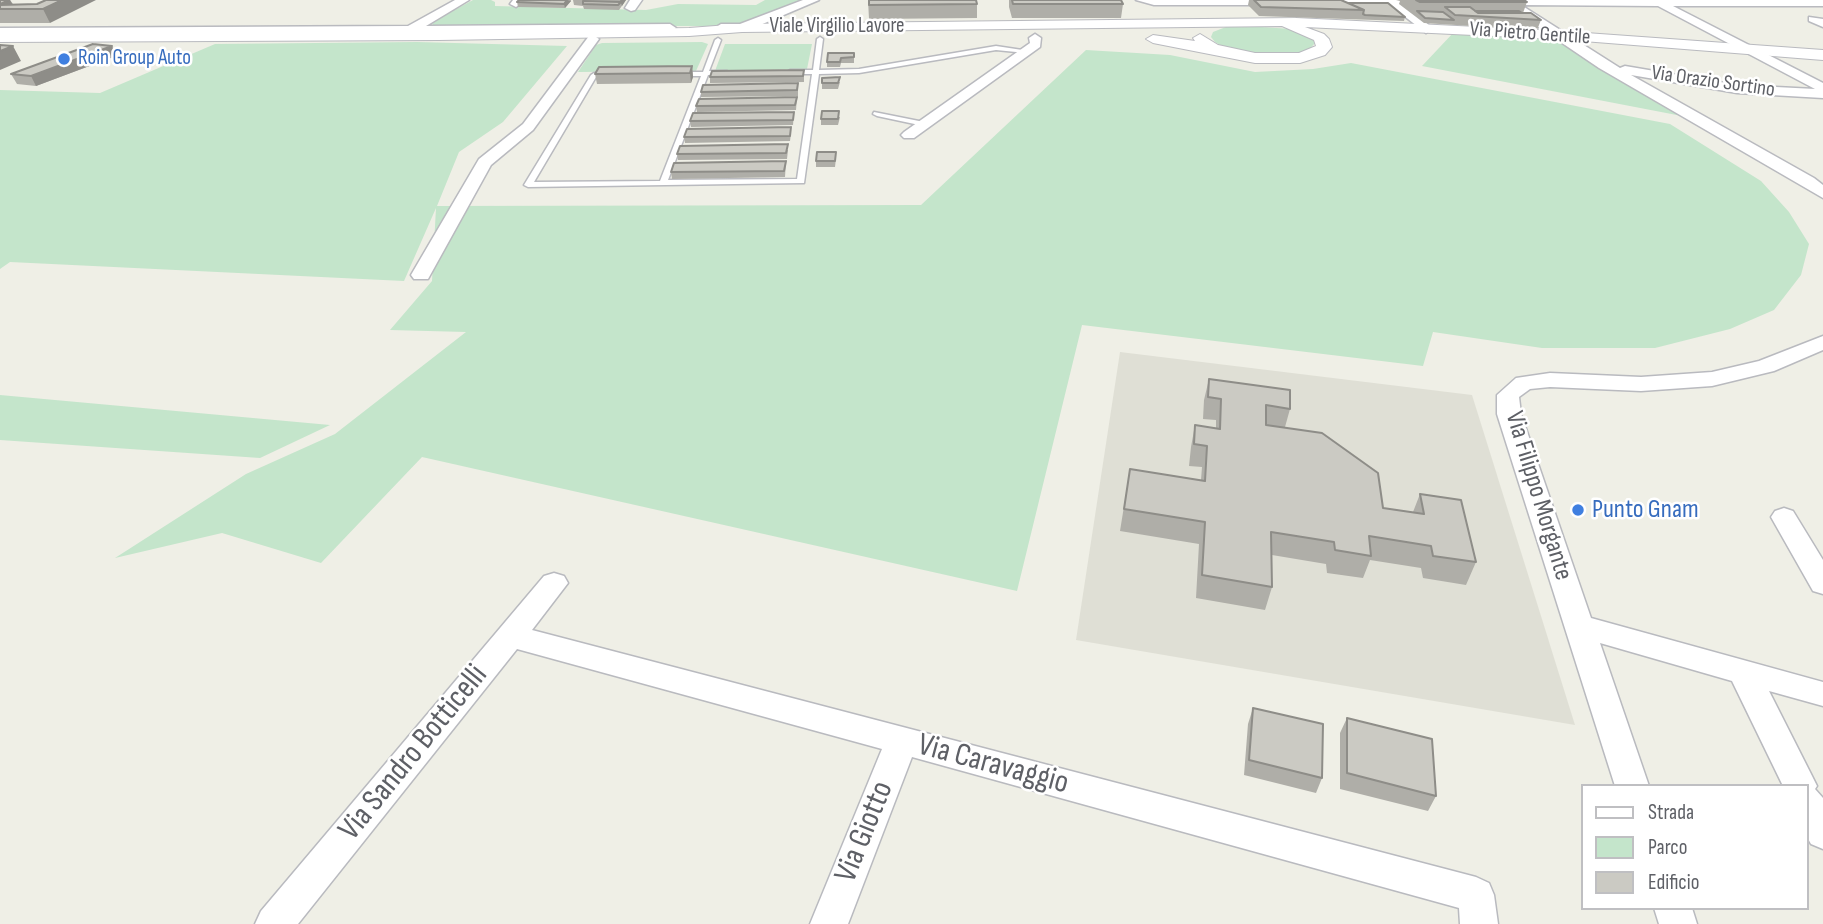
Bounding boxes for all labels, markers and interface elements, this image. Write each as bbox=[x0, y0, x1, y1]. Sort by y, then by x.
street label: Viale Virgilio Lavore bbox=[769, 14, 905, 40]
street label: Via Pietro Gentile bbox=[1469, 17, 1591, 51]
place label: Roin Group Auto bbox=[78, 46, 191, 72]
marker: Roin Group Auto bbox=[56, 51, 72, 67]
street label: Via Orazio Sortino bbox=[1650, 61, 1776, 103]
street label: Via Filippo Morgante bbox=[1498, 408, 1578, 584]
place label: Punto Gnam bbox=[1592, 494, 1699, 526]
marker: Punto Gnam bbox=[1570, 502, 1586, 518]
street label: Via Sandro Botticelli bbox=[331, 657, 497, 849]
street label: Via Caravaggio bbox=[913, 726, 1073, 804]
street label: Via Giotto bbox=[827, 776, 903, 888]
legend bbox=[1582, 784, 1809, 910]
text: Strada bbox=[1648, 800, 1694, 825]
text: Parco bbox=[1648, 835, 1687, 860]
text: Edificio bbox=[1648, 870, 1699, 895]

